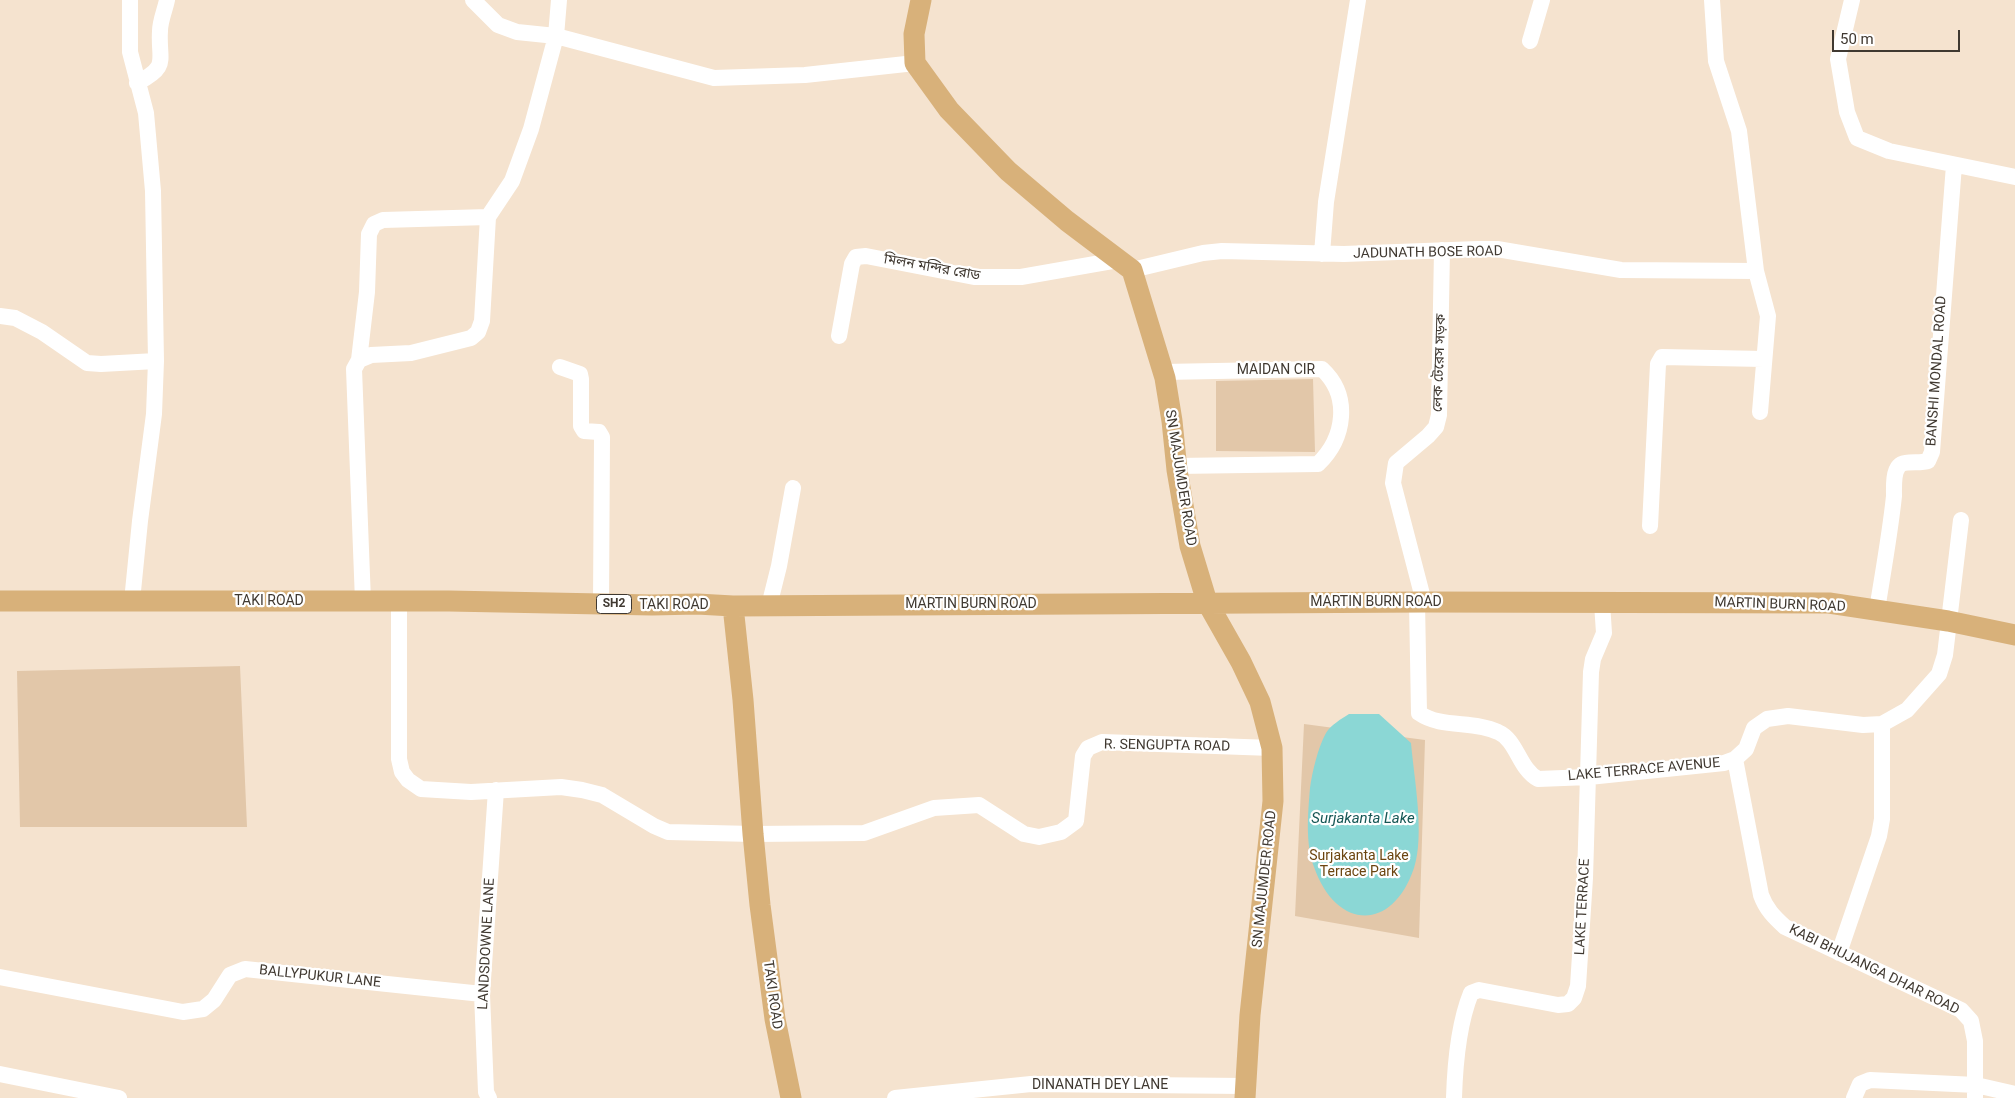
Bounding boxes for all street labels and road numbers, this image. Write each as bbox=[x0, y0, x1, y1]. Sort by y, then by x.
street label: JADUNATH BOSE ROAD bbox=[1353, 243, 1503, 263]
street label: মিলন মন্দির রোড bbox=[883, 251, 981, 285]
street label: BANSHI MONDAL ROAD bbox=[1923, 295, 1951, 447]
street label: লেক টেরেস সড়ক bbox=[1430, 314, 1450, 412]
street label: MAIDAN CIR bbox=[1237, 362, 1315, 378]
street label: SN MAJUMDER ROAD bbox=[1161, 409, 1199, 547]
street label: TAKI ROAD bbox=[234, 593, 304, 609]
road number: SH2 bbox=[596, 594, 632, 614]
street label: MARTIN BURN ROAD bbox=[1310, 594, 1442, 610]
street label: MARTIN BURN ROAD bbox=[1714, 594, 1846, 616]
street label: MARTIN BURN ROAD bbox=[905, 596, 1037, 612]
street label: TAKI ROAD bbox=[639, 597, 709, 613]
street label: R. SENGUPTA ROAD bbox=[1104, 736, 1230, 756]
street label: LAKE TERRACE AVENUE bbox=[1567, 755, 1721, 785]
street label: SN MAJUMDER ROAD bbox=[1249, 810, 1281, 948]
street label: LAKE TERRACE bbox=[1572, 858, 1594, 956]
street label: LANDSDOWNE LANE bbox=[475, 878, 499, 1010]
street label: KABI BHUJANGA DHAR ROAD bbox=[1786, 921, 1962, 1019]
street label: TAKI ROAD bbox=[759, 959, 785, 1031]
street label: BALLYPUKUR LANE bbox=[258, 962, 382, 992]
street label: DINANATH DEY LANE bbox=[1032, 1077, 1168, 1093]

